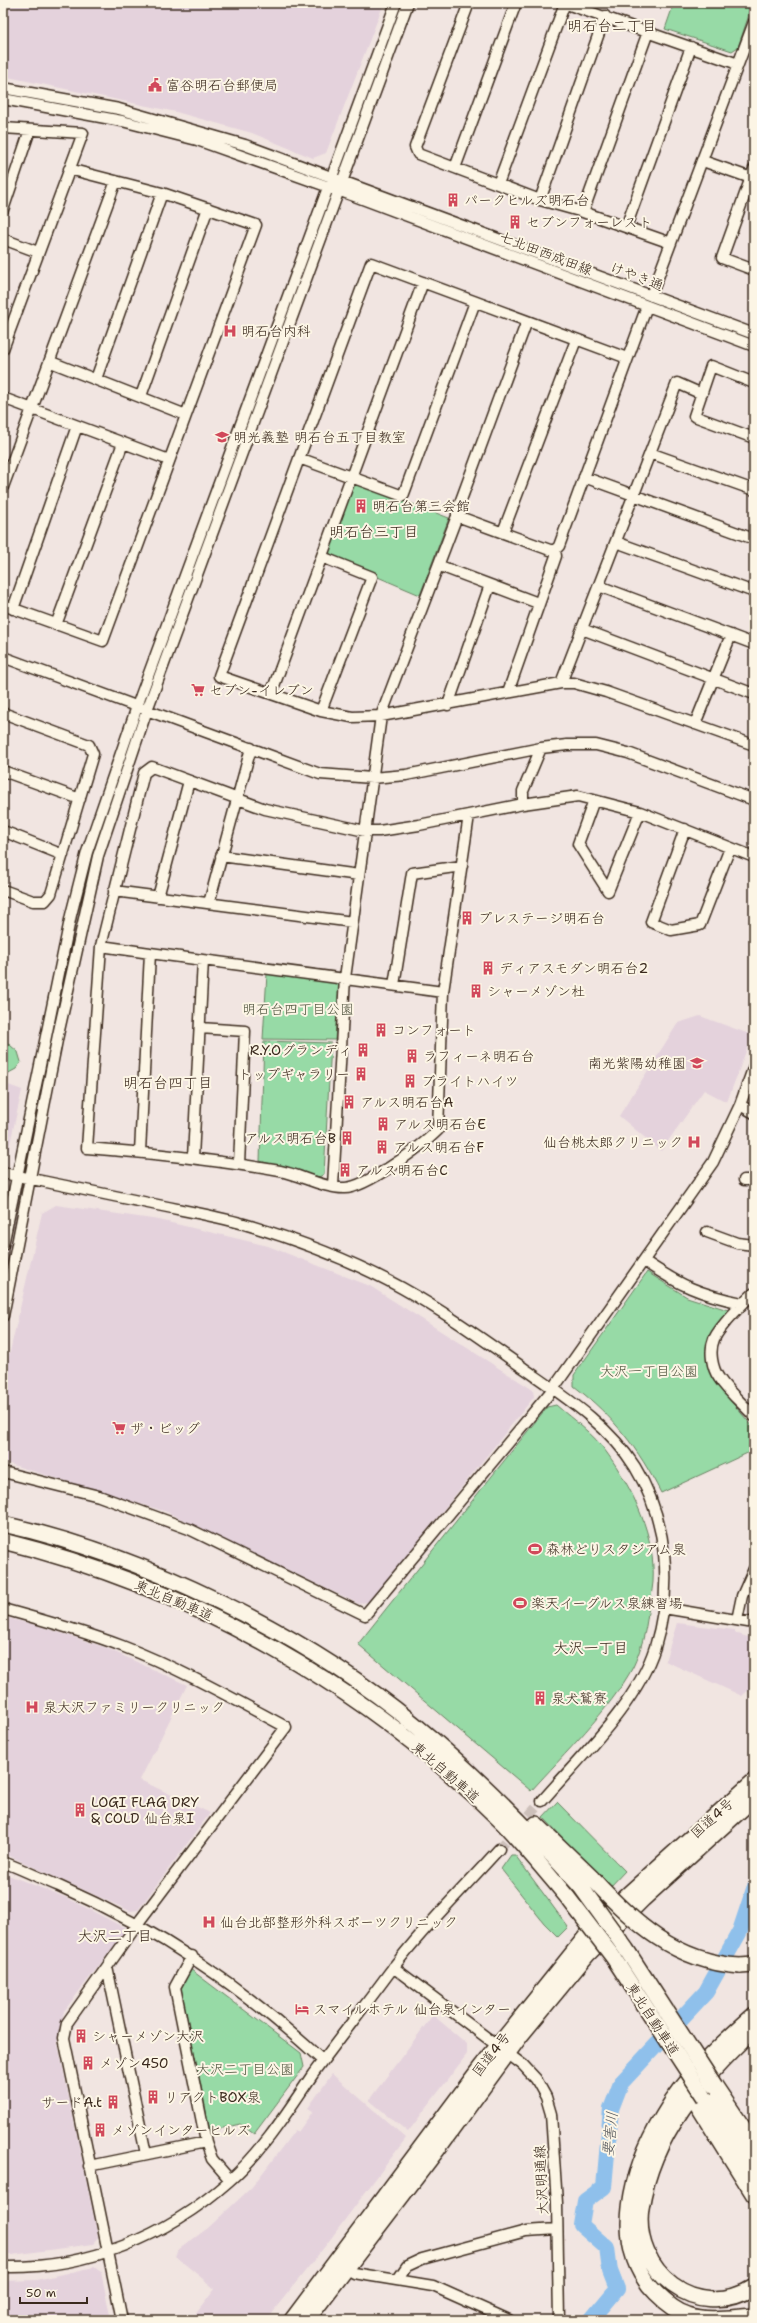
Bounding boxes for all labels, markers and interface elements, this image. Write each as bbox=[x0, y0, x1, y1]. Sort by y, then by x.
district label: 明石台二丁目 bbox=[567, 16, 657, 36]
place label: 富谷明石台郵便局 bbox=[166, 76, 278, 94]
public building icon: 富谷明石台郵便局 bbox=[147, 77, 163, 93]
place label: パークヒルズ明石台 bbox=[464, 191, 590, 209]
building icon: パークヒルズ明石台 bbox=[445, 192, 461, 208]
place label: セブンフォーレスト bbox=[526, 213, 653, 231]
building icon: セブンフォーレスト bbox=[507, 214, 523, 230]
street label: 七北田西成田線 bbox=[497, 227, 595, 279]
street label: けやき通 bbox=[608, 258, 666, 294]
place label: 明石台内科 bbox=[241, 322, 311, 340]
hospital icon: 明石台内科 bbox=[222, 323, 238, 339]
place label: 明光義塾 明石台五丁目教室 bbox=[233, 428, 406, 446]
school or university icon: 明光義塾 明石台五丁目教室 bbox=[214, 429, 230, 445]
place label: 明石台第三会館 bbox=[372, 497, 470, 515]
building icon: 明石台第三会館 bbox=[353, 498, 369, 514]
district label: 明石台三丁目 bbox=[329, 522, 419, 542]
place label: セブン-イレブン bbox=[209, 681, 314, 699]
supermarket icon: セブン-イレブン bbox=[190, 682, 206, 698]
place label: プレステージ明石台 bbox=[478, 909, 605, 927]
building icon: プレステージ明石台 bbox=[459, 910, 475, 926]
place label: ディアスモダン明石台2 bbox=[499, 959, 648, 977]
building icon: ディアスモダン明石台2 bbox=[480, 960, 496, 976]
place label: シャーメゾン杜 bbox=[487, 982, 585, 1000]
building icon: シャーメゾン杜 bbox=[468, 983, 484, 999]
park label: 明石台四丁目公園 bbox=[242, 1000, 354, 1018]
place label: コンフォート bbox=[392, 1021, 476, 1039]
building icon: コンフォート bbox=[373, 1022, 389, 1038]
place label: R.Y.Oグランディ bbox=[250, 1041, 352, 1059]
building icon: R.Y.Oグランディ bbox=[355, 1042, 371, 1058]
place label: ラフィーネ明石台 bbox=[423, 1047, 534, 1065]
building icon: ラフィーネ明石台 bbox=[404, 1048, 420, 1064]
place label: 南光紫陽幼稚園 bbox=[588, 1054, 686, 1072]
school or university icon: 南光紫陽幼稚園 bbox=[689, 1055, 705, 1071]
place label: トップギャラリー bbox=[238, 1065, 350, 1083]
building icon: トップギャラリー bbox=[353, 1066, 369, 1082]
place label: ブライトハイツ bbox=[421, 1072, 518, 1090]
district label: 明石台四丁目 bbox=[123, 1073, 213, 1093]
building icon: ブライトハイツ bbox=[402, 1073, 418, 1089]
place label: アルス明石台A bbox=[360, 1093, 453, 1111]
building icon: アルス明石台A bbox=[341, 1094, 357, 1110]
place label: アルス明石台E bbox=[394, 1115, 486, 1133]
building icon: アルス明石台E bbox=[375, 1116, 391, 1132]
place label: アルス明石台B bbox=[245, 1129, 336, 1147]
building icon: アルス明石台B bbox=[339, 1130, 355, 1146]
place label: 仙台桃太郎クリニック bbox=[543, 1133, 683, 1151]
hospital icon: 仙台桃太郎クリニック bbox=[686, 1134, 702, 1150]
place label: アルス明石台F bbox=[393, 1138, 484, 1156]
building icon: アルス明石台F bbox=[374, 1139, 390, 1155]
place label: アルス明石台C bbox=[356, 1161, 448, 1179]
building icon: アルス明石台C bbox=[337, 1162, 353, 1178]
park label: 大沢一丁目公園 bbox=[600, 1362, 698, 1380]
place label: ザ・ビッグ bbox=[130, 1419, 200, 1437]
supermarket icon: ザ・ビッグ bbox=[111, 1420, 127, 1436]
place label: 森林どりスタジアム泉 bbox=[546, 1540, 686, 1558]
sports icon: 森林どりスタジアム泉 bbox=[527, 1541, 543, 1557]
street label: 東北自動車道 bbox=[132, 1575, 216, 1625]
place label: 楽天イーグルス泉練習場 bbox=[531, 1594, 682, 1612]
sports icon: 楽天イーグルス泉練習場 bbox=[512, 1595, 528, 1611]
district label: 大沢一丁目 bbox=[553, 1638, 629, 1658]
place label: 泉犬鷲寮 bbox=[551, 1689, 607, 1707]
building icon: 泉犬鷲寮 bbox=[532, 1690, 548, 1706]
place label: 泉大沢ファミリークリニック bbox=[43, 1698, 225, 1716]
hospital icon: 泉大沢ファミリークリニック bbox=[24, 1699, 40, 1715]
street label: 東北自動車道 bbox=[408, 1738, 484, 1806]
place label: LOGI FLAG DRY & COLD 仙台泉I bbox=[91, 1793, 199, 1827]
street label: 国道4号 bbox=[687, 1794, 737, 1842]
building icon: LOGI FLAG DRY & COLD 仙台泉I bbox=[72, 1802, 88, 1818]
place label: 仙台北部整形外科スポーツクリニック bbox=[220, 1913, 458, 1931]
hospital icon: 仙台北部整形外科スポーツクリニック bbox=[201, 1914, 217, 1930]
district label: 大沢二丁目 bbox=[77, 1926, 153, 1946]
street label: 東北自動車道 bbox=[623, 1979, 683, 2059]
place label: スマイルホテル 仙台泉インター bbox=[313, 2000, 511, 2018]
hotel icon: スマイルホテル 仙台泉インター bbox=[294, 2001, 310, 2017]
place label: シャーメゾン大沢 bbox=[92, 2027, 204, 2045]
building icon: シャーメゾン大沢 bbox=[73, 2028, 89, 2044]
street label: 国道4号 bbox=[468, 2028, 514, 2080]
place label: メゾン450 bbox=[99, 2054, 169, 2072]
building icon: メゾン450 bbox=[80, 2055, 96, 2071]
park label: 大沢二丁目公園 bbox=[196, 2060, 294, 2078]
place label: リアクトBOX泉 bbox=[164, 2088, 260, 2106]
building icon: リアクトBOX泉 bbox=[145, 2089, 161, 2105]
place label: サードA.t bbox=[41, 2093, 102, 2111]
building icon: サードA.t bbox=[105, 2094, 121, 2110]
water label: 要害川 bbox=[598, 2111, 622, 2157]
place label: メゾンインターヒルズ bbox=[111, 2121, 250, 2139]
building icon: メゾンインターヒルズ bbox=[92, 2122, 108, 2138]
street label: 大沢明通線 bbox=[530, 2145, 552, 2215]
scale bar bbox=[20, 2279, 87, 2305]
text: 50 m bbox=[26, 2285, 56, 2301]

